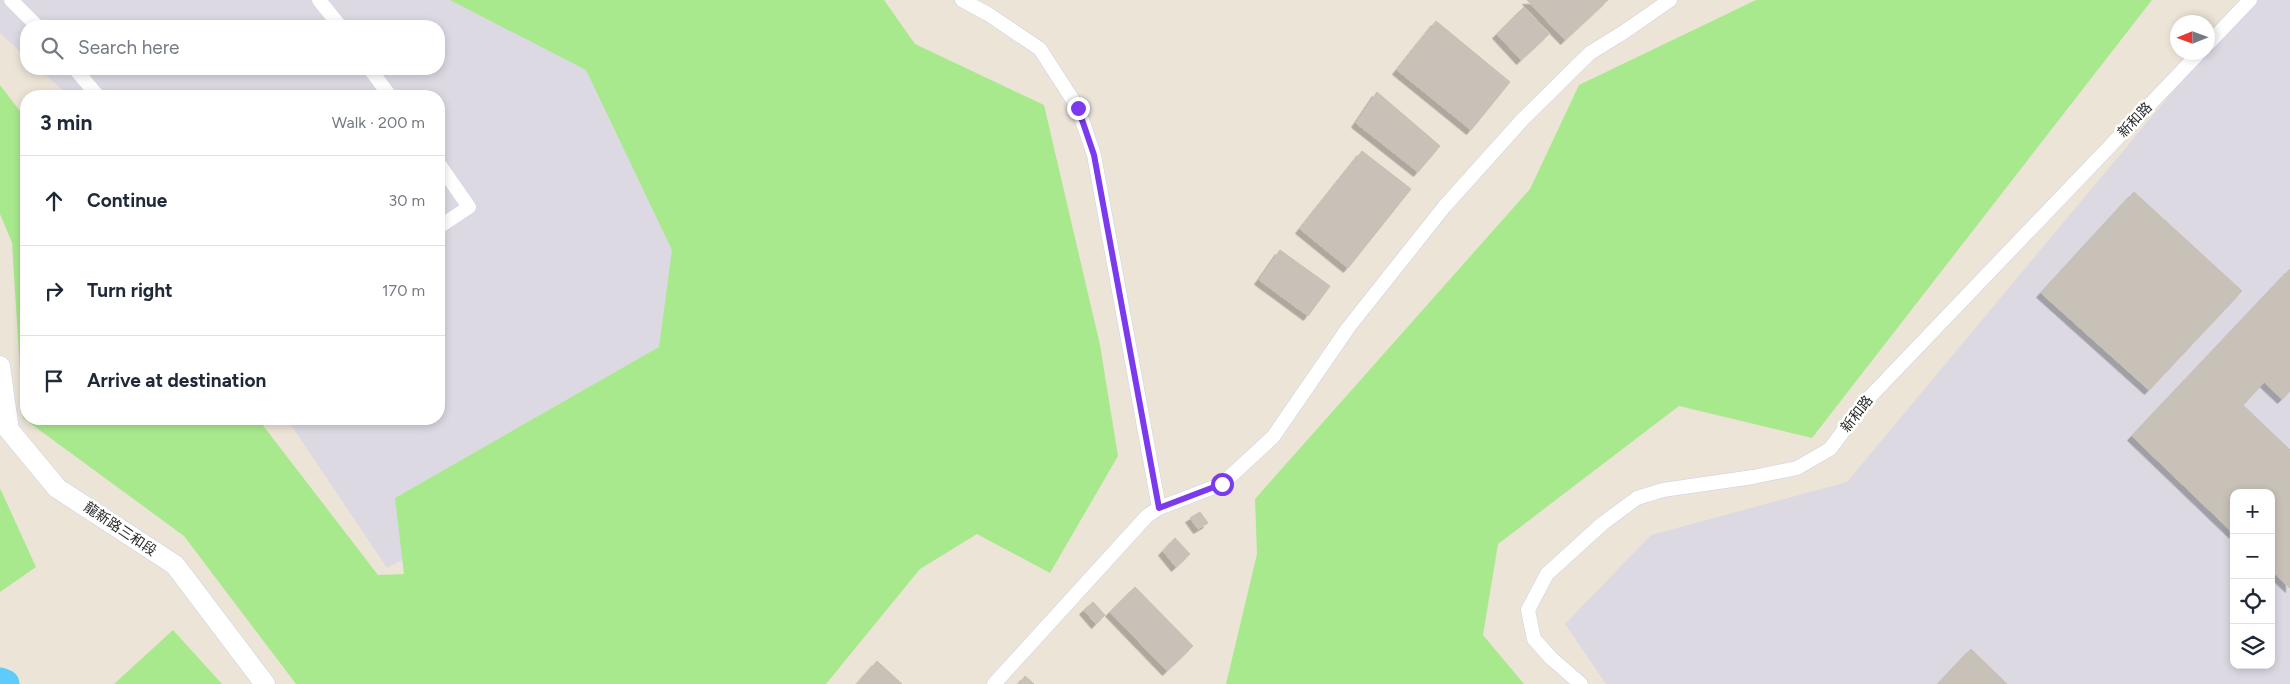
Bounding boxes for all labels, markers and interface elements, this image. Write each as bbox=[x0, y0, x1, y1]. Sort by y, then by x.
north arrow bbox=[2170, 15, 2215, 60]
search box bbox=[20, 20, 445, 75]
icon: search bbox=[38, 34, 66, 62]
text: Search here bbox=[78, 36, 180, 59]
route end bbox=[1067, 97, 1090, 120]
street label: 新和路 bbox=[2114, 99, 2156, 141]
text: 3 min bbox=[40, 110, 92, 135]
text: Walk · 200 m bbox=[332, 113, 425, 132]
icon: ahead bbox=[40, 187, 68, 215]
text: Continue bbox=[87, 189, 167, 212]
text: 30 m bbox=[388, 191, 425, 210]
icon: right bbox=[40, 277, 68, 305]
text: Turn right bbox=[87, 279, 173, 302]
text: 170 m bbox=[382, 281, 425, 300]
icon: arrive bbox=[40, 367, 68, 395]
text: Arrive at destination bbox=[87, 369, 266, 392]
street label: 新和路 bbox=[1837, 392, 1877, 436]
route start bbox=[1211, 473, 1234, 496]
map controls bbox=[2230, 489, 2275, 669]
button: + bbox=[2230, 489, 2275, 534]
street label: 龍新路三和段 bbox=[80, 498, 160, 560]
button: − bbox=[2230, 534, 2275, 579]
button: locate bbox=[2230, 579, 2275, 624]
button: layers bbox=[2230, 624, 2275, 669]

